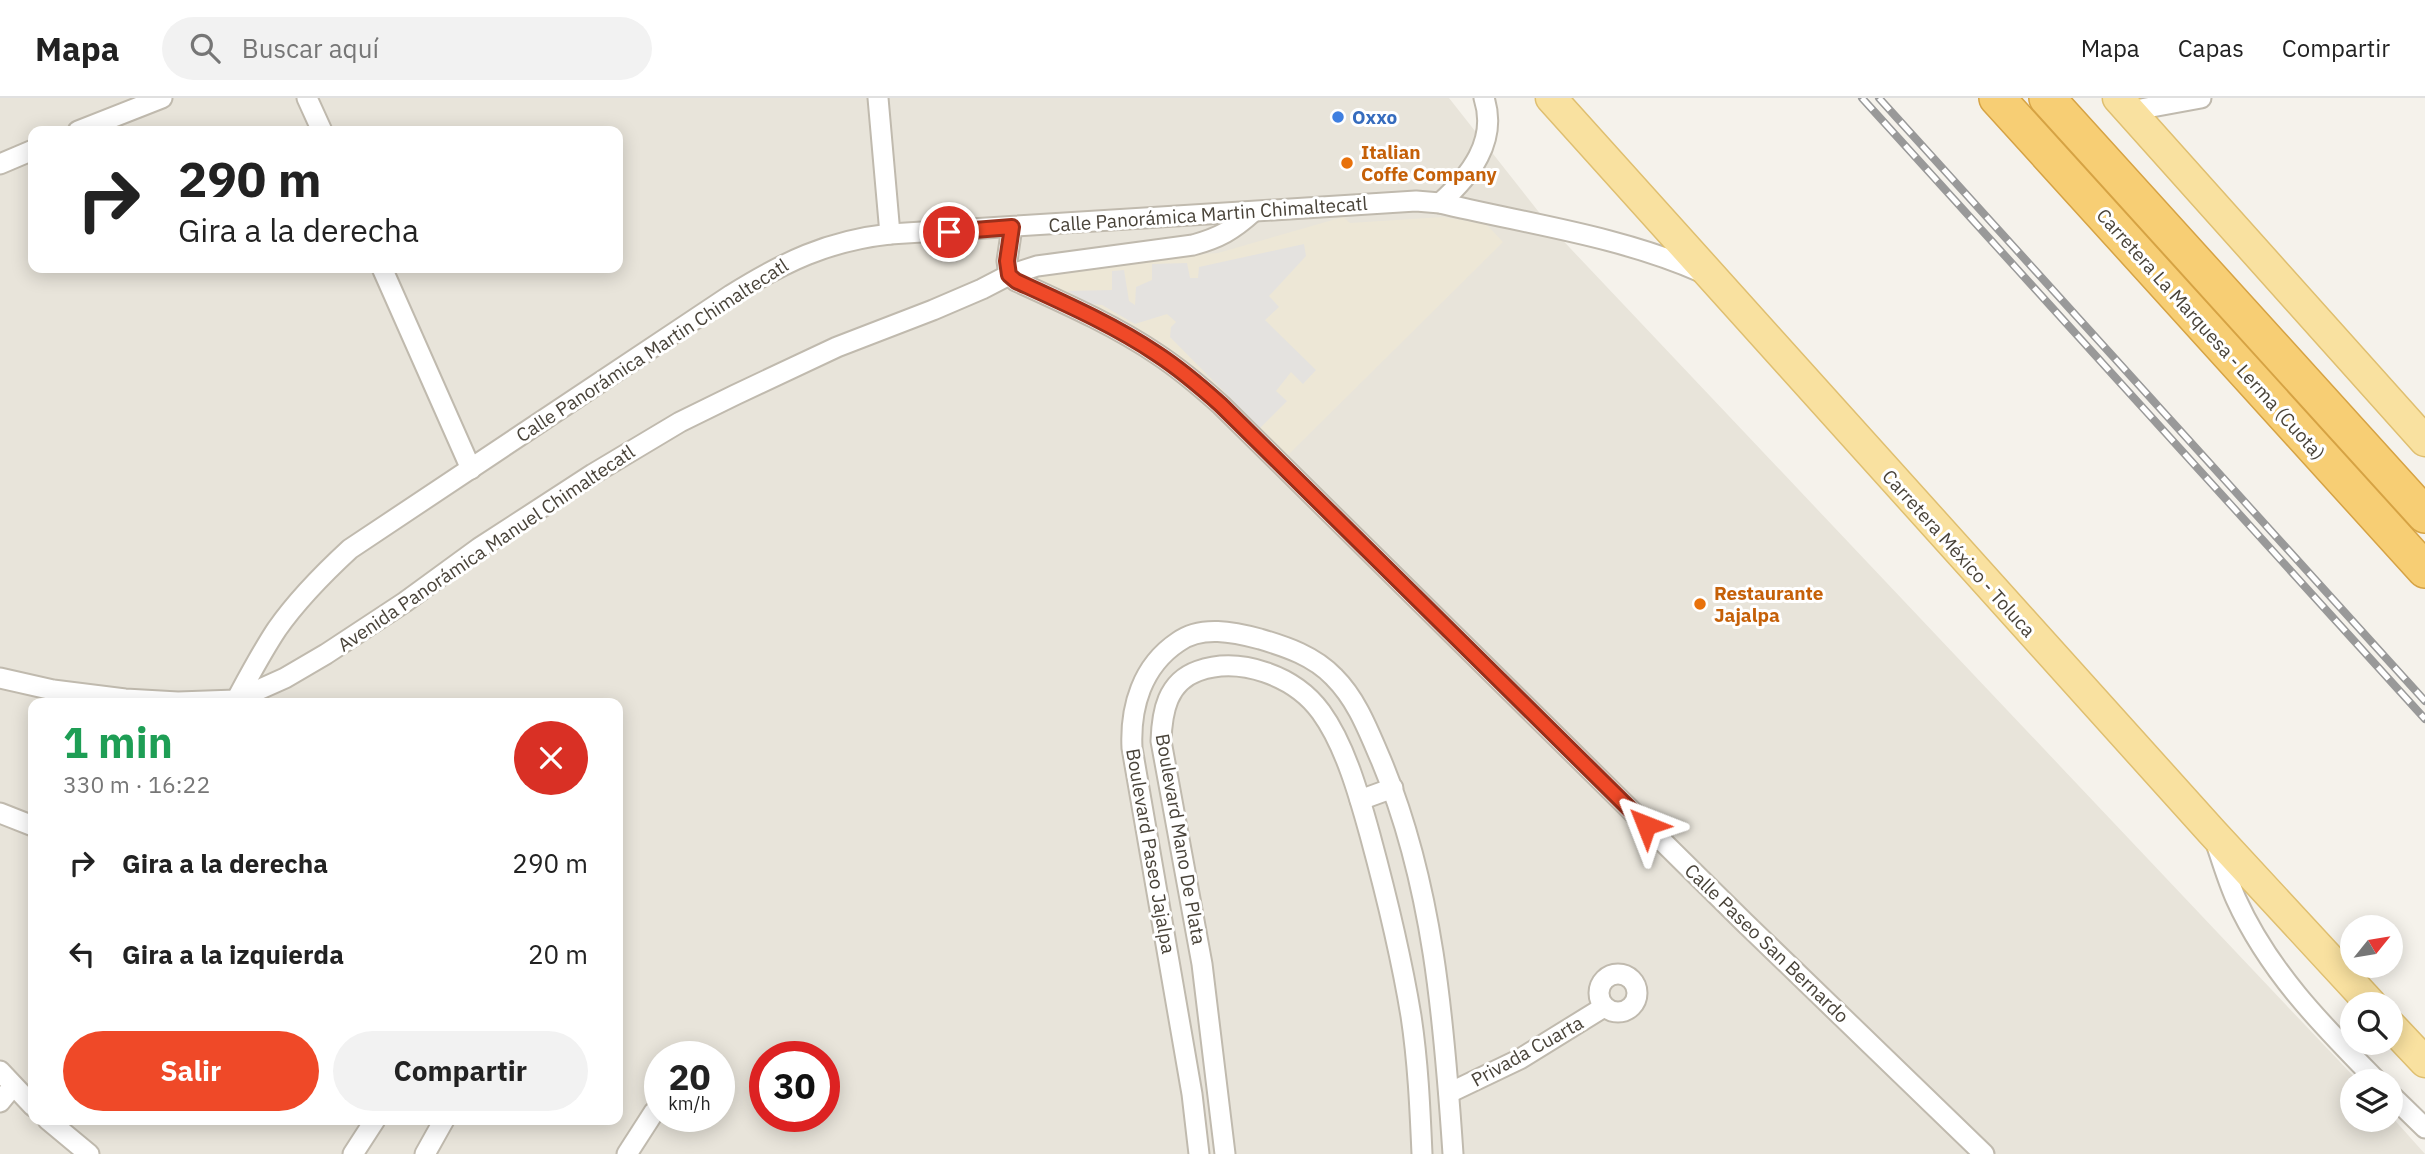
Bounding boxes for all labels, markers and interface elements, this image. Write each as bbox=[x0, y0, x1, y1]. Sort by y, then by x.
search box bbox=[162, 17, 652, 80]
text: Mapa bbox=[35, 27, 120, 70]
icon: search bbox=[186, 29, 224, 67]
text: Buscar aquí bbox=[242, 31, 379, 65]
text: Mapa bbox=[2081, 32, 2140, 64]
text: Capas bbox=[2178, 32, 2244, 64]
text: Compartir bbox=[2282, 32, 2390, 64]
place label: Oxxo bbox=[1352, 105, 1398, 129]
marker: Oxxo bbox=[1330, 109, 1346, 125]
place label: Italian Coffe Company bbox=[1361, 140, 1497, 186]
text: 290 m bbox=[178, 147, 322, 210]
icon: right bbox=[63, 154, 154, 245]
marker: Italian Coffe Company bbox=[1339, 155, 1355, 171]
street label: Calle Panorámica Martin Chimaltecatl bbox=[1048, 191, 1368, 237]
pin bbox=[919, 202, 979, 262]
street label: Carretera La Marquesa - Lerma (Cuota) bbox=[2092, 203, 2330, 465]
text: Gira a la derecha bbox=[178, 209, 419, 251]
icon: arrive bbox=[930, 213, 968, 251]
street label: Calle Panorámica Martin Chimaltecatl bbox=[511, 253, 793, 447]
street label: Avenida Panorámica Manuel Chimaltecatl bbox=[333, 439, 639, 657]
street label: Carretera México - Toluca bbox=[1877, 464, 2041, 642]
place label: Restaurante Jajalpa bbox=[1714, 581, 1823, 627]
marker: Restaurante Jajalpa bbox=[1692, 596, 1708, 612]
text: 1 min bbox=[63, 715, 173, 770]
button: close bbox=[514, 721, 588, 795]
street label: Boulevard Mano De Plata bbox=[1151, 732, 1211, 946]
street label: Boulevard Paseo Jajalpa bbox=[1121, 746, 1181, 956]
text: 330 m · 16:22 bbox=[63, 769, 210, 799]
position arrow bbox=[1609, 788, 1683, 862]
icon: right bbox=[63, 844, 101, 882]
text: Gira a la derecha bbox=[122, 846, 328, 880]
text: 290 m bbox=[512, 846, 588, 880]
street label: Calle Paseo San Bernardo bbox=[1680, 858, 1854, 1028]
north arrow bbox=[2340, 915, 2403, 978]
map controls bbox=[2340, 915, 2403, 1132]
icon: left bbox=[63, 935, 101, 973]
text: Gira a la izquierda bbox=[122, 937, 344, 971]
text: 20 m bbox=[528, 937, 588, 971]
button: search bbox=[2340, 992, 2403, 1055]
street label: Privada Cuarta bbox=[1467, 1010, 1587, 1092]
button: Salir bbox=[63, 1031, 319, 1111]
button: Compartir bbox=[333, 1031, 588, 1111]
speed limit sign: 30 bbox=[749, 1041, 840, 1132]
text: 20 bbox=[668, 1054, 711, 1100]
button: layers bbox=[2340, 1069, 2403, 1132]
text: km/h bbox=[668, 1092, 711, 1115]

